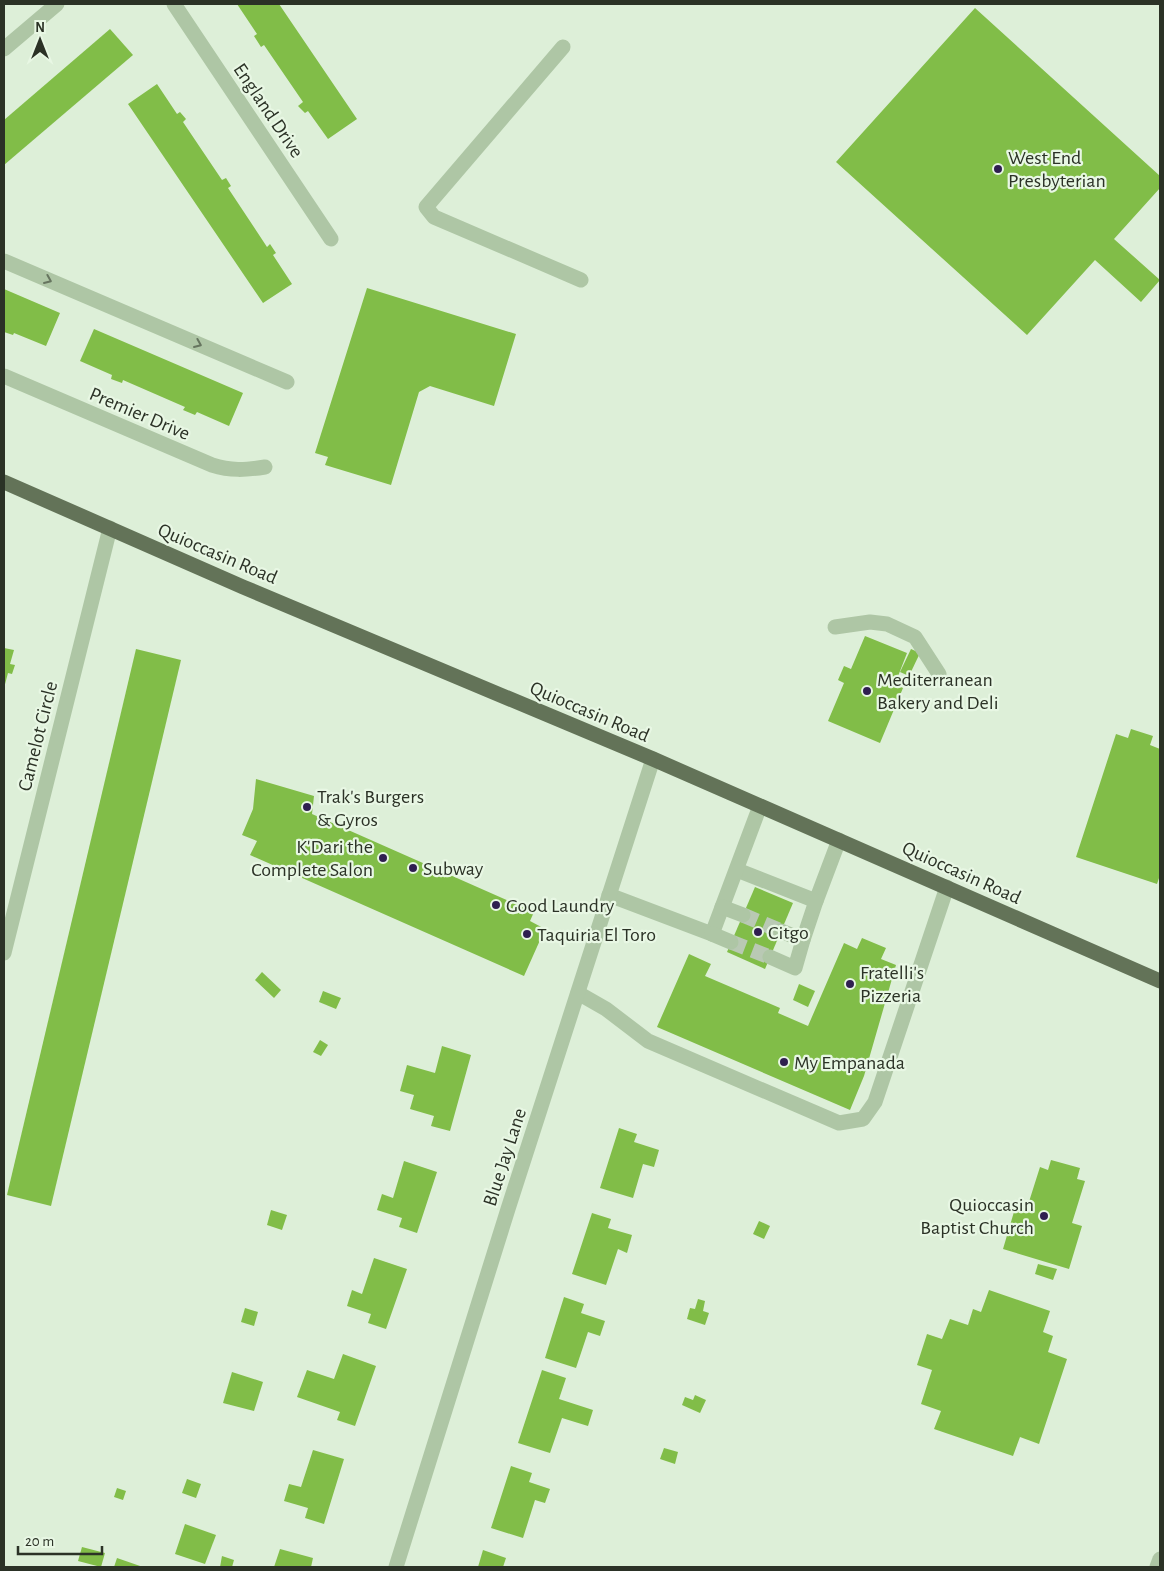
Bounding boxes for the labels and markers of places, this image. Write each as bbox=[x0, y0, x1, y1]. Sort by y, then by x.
place label: West End Presbyterian bbox=[1008, 148, 1106, 191]
marker: West End Presbyterian bbox=[992, 163, 1004, 175]
place label: Mediterranean Bakery and Deli bbox=[877, 670, 998, 713]
marker: Mediterranean Bakery and Deli bbox=[861, 685, 873, 697]
place label: Trak's Burgers & Gyros bbox=[317, 787, 424, 830]
marker: Trak's Burgers & Gyros bbox=[301, 801, 313, 813]
place label: K'Dari the Complete Salon bbox=[251, 837, 373, 880]
marker: K'Dari the Complete Salon bbox=[377, 852, 389, 864]
place label: Subway bbox=[423, 859, 484, 879]
marker: Subway bbox=[407, 862, 419, 874]
place label: Good Laundry bbox=[506, 896, 615, 916]
marker: Good Laundry bbox=[490, 899, 502, 911]
place label: Citgo bbox=[768, 923, 809, 943]
place label: Taquiria El Toro bbox=[537, 925, 656, 945]
marker: Citgo bbox=[752, 926, 764, 938]
marker: Taquiria El Toro bbox=[521, 928, 533, 940]
place label: Fratelli's Pizzeria bbox=[860, 963, 924, 1006]
marker: Fratelli's Pizzeria bbox=[844, 978, 856, 990]
place label: My Empanada bbox=[794, 1053, 905, 1073]
marker: My Empanada bbox=[778, 1056, 790, 1068]
place label: Quioccasin Baptist Church bbox=[920, 1195, 1034, 1238]
marker: Quioccasin Baptist Church bbox=[1038, 1210, 1050, 1222]

